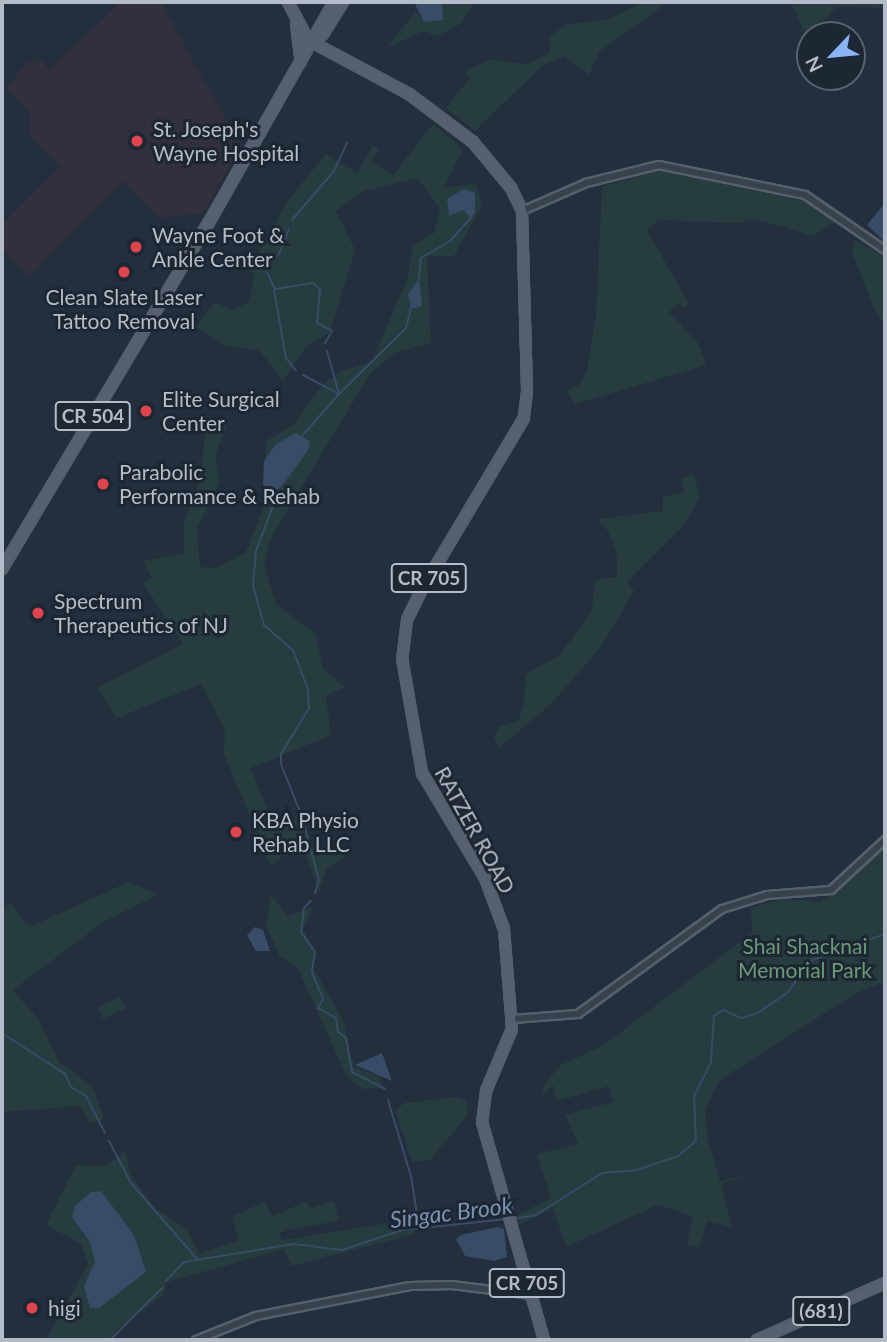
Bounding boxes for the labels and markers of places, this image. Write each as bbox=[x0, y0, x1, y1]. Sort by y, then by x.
place label: St. Joseph's Wayne Hospital bbox=[153, 116, 299, 166]
marker: St. Joseph's Wayne Hospital bbox=[127, 131, 147, 151]
place label: Wayne Foot & Ankle Center bbox=[152, 222, 284, 272]
marker: Wayne Foot & Ankle Center bbox=[126, 237, 146, 257]
marker: Clean Slate Laser Tattoo Removal bbox=[114, 262, 134, 282]
place label: Clean Slate Laser Tattoo Removal bbox=[45, 284, 203, 334]
place label: Elite Surgical Center bbox=[162, 386, 280, 436]
marker: Elite Surgical Center bbox=[136, 401, 156, 421]
place label: Parabolic Performance & Rehab bbox=[119, 459, 320, 509]
marker: Parabolic Performance & Rehab bbox=[93, 474, 113, 494]
place label: Spectrum Therapeutics of NJ bbox=[54, 588, 228, 638]
marker: Spectrum Therapeutics of NJ bbox=[28, 603, 48, 623]
place label: KBA Physio Rehab LLC bbox=[252, 807, 360, 857]
marker: KBA Physio Rehab LLC bbox=[226, 822, 246, 842]
place label: higi bbox=[48, 1295, 81, 1321]
marker: higi bbox=[22, 1298, 42, 1318]

